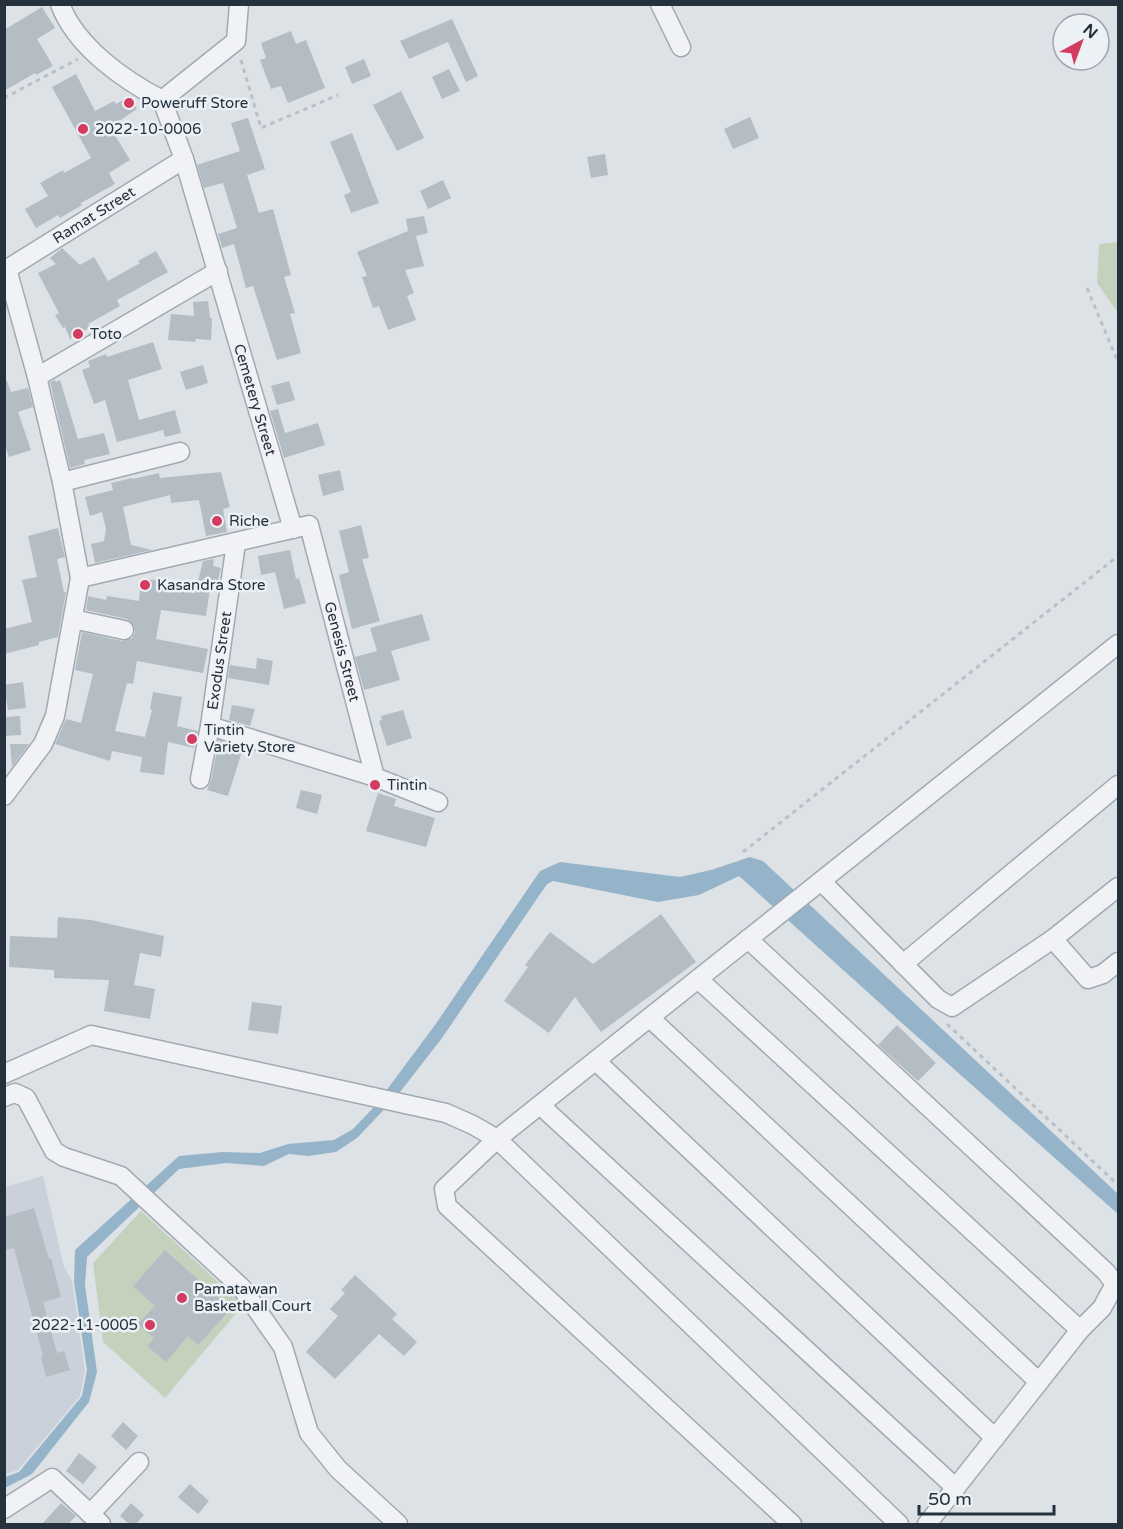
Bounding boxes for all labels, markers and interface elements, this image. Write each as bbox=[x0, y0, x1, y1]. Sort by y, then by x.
north arrow bbox=[1051, 12, 1111, 72]
text: N bbox=[1079, 20, 1102, 43]
place label: Poweruff Store bbox=[141, 94, 248, 112]
marker: Poweruff Store bbox=[122, 96, 136, 110]
place label: 2022-10-0006 bbox=[95, 120, 201, 138]
marker: 2022-10-0006 bbox=[76, 122, 90, 136]
street label: Ramat Street bbox=[49, 182, 139, 247]
place label: Toto bbox=[90, 325, 122, 343]
marker: Toto bbox=[71, 327, 85, 341]
street label: Cemetery Street bbox=[230, 342, 280, 458]
place label: Riche bbox=[229, 512, 269, 530]
marker: Riche bbox=[210, 514, 224, 528]
place label: Kasandra Store bbox=[157, 576, 265, 594]
marker: Kasandra Store bbox=[138, 578, 152, 592]
street label: Genesis Street bbox=[320, 600, 364, 704]
street label: Exodus Street bbox=[203, 610, 235, 711]
place label: Tintin Variety Store bbox=[204, 721, 295, 756]
marker: Tintin Variety Store bbox=[185, 732, 199, 746]
place label: Tintin bbox=[387, 776, 427, 794]
marker: Tintin bbox=[368, 778, 382, 792]
place label: Pamatawan Basketball Court bbox=[194, 1280, 312, 1315]
marker: Pamatawan Basketball Court bbox=[175, 1291, 189, 1305]
place label: 2022-11-0005 bbox=[32, 1316, 138, 1334]
marker: 2022-11-0005 bbox=[143, 1318, 157, 1332]
scale bar bbox=[919, 1478, 1054, 1516]
text: 50 m bbox=[928, 1488, 972, 1510]

